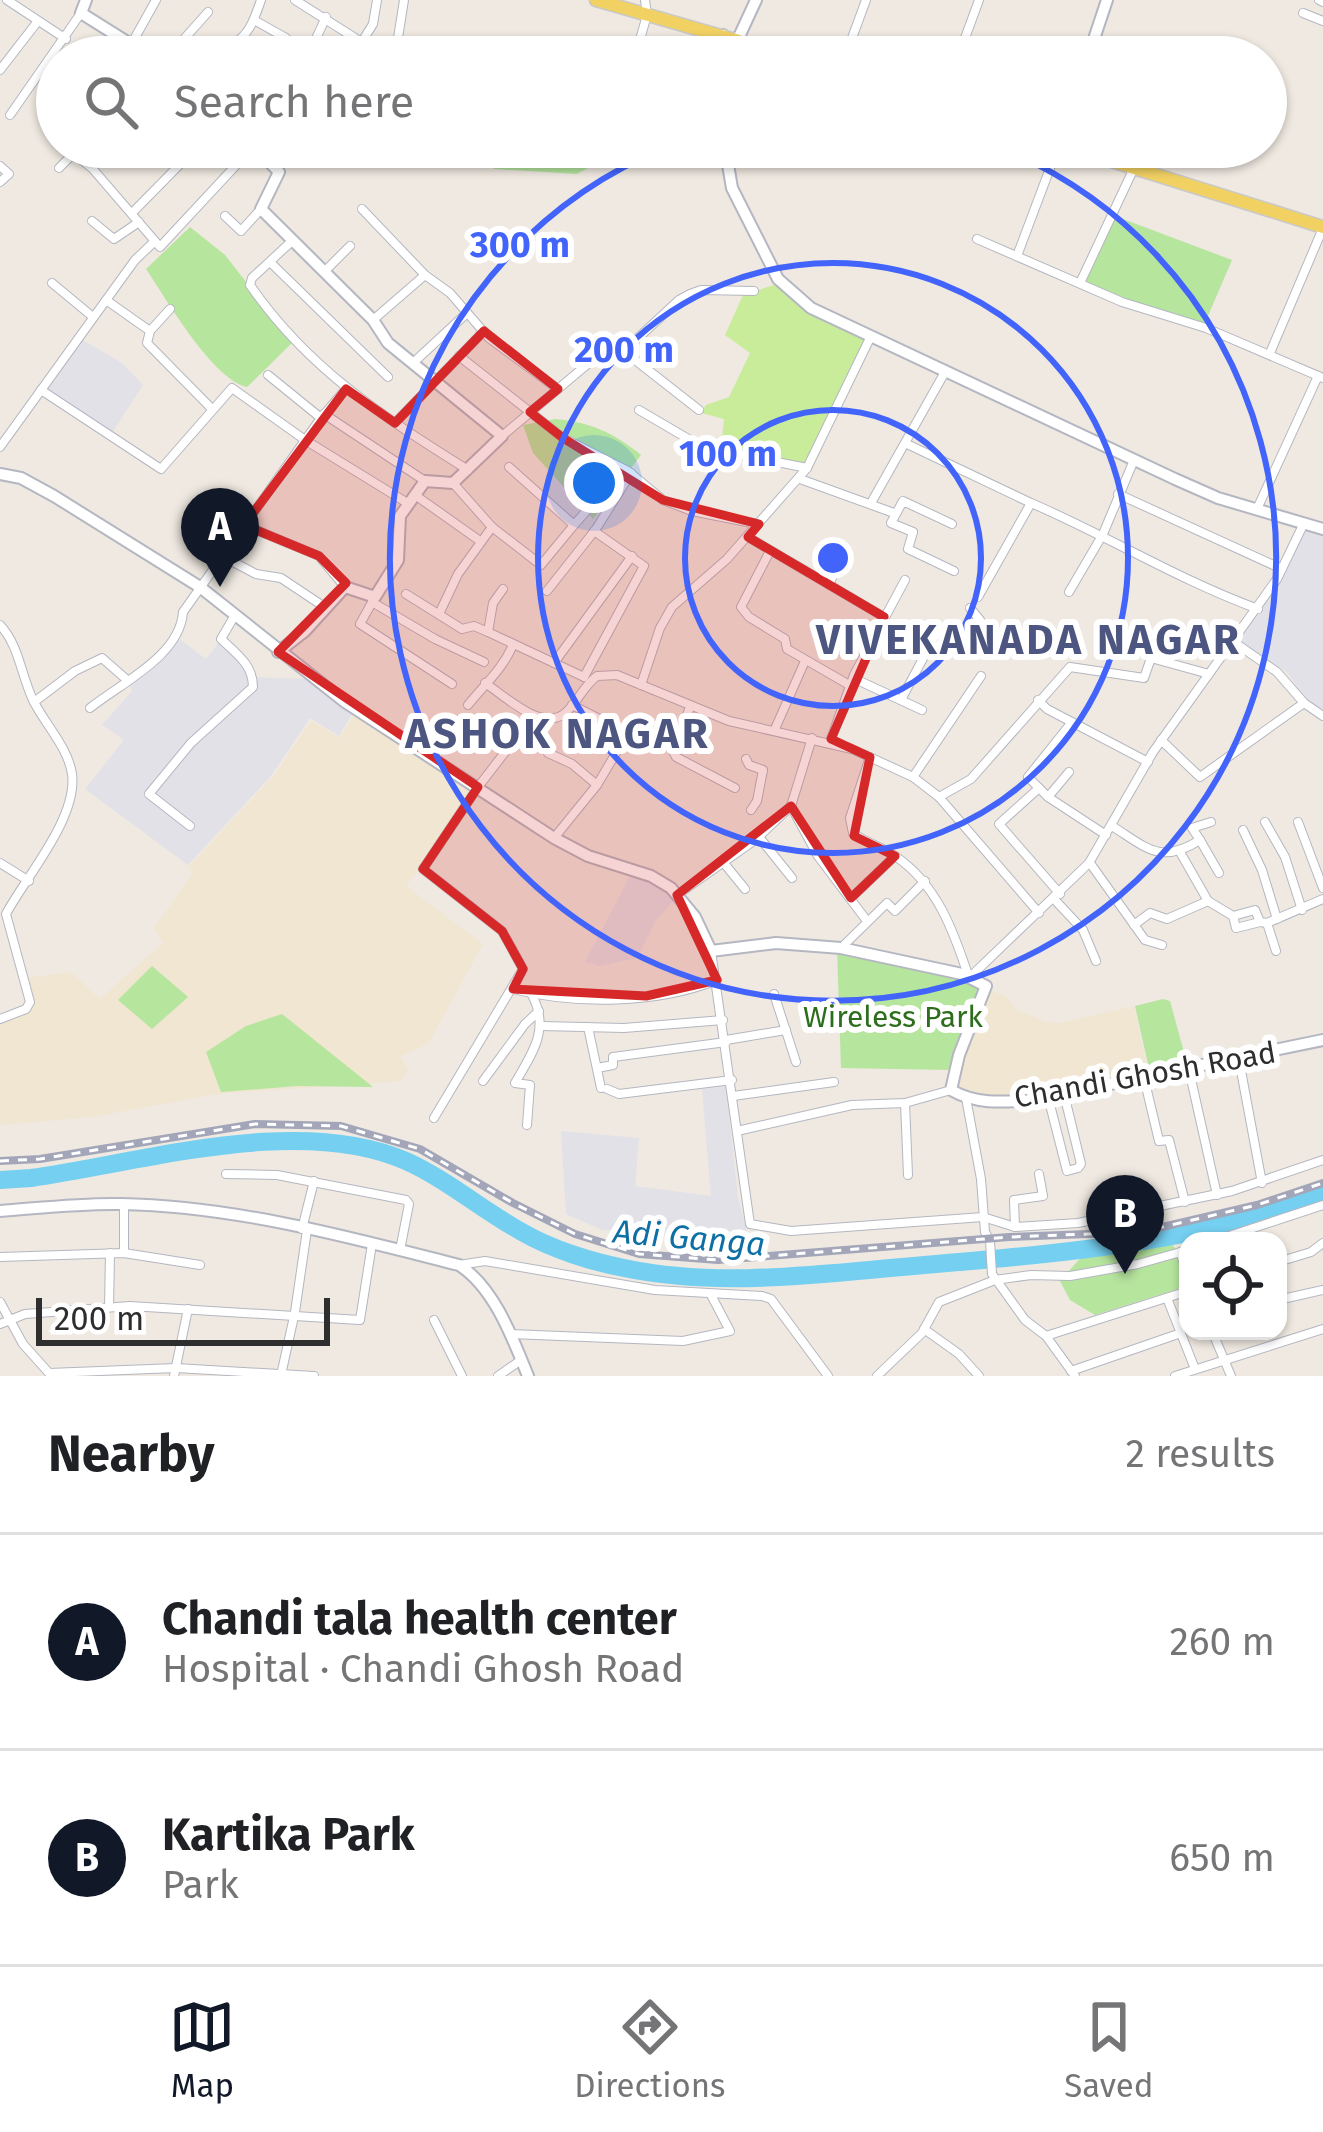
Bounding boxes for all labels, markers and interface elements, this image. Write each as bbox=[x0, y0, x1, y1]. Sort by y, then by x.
search box bbox=[36, 36, 1287, 168]
icon: search bbox=[78, 69, 144, 135]
text: Search here bbox=[174, 75, 414, 129]
text: 300 m bbox=[469, 223, 570, 267]
text: 200 m bbox=[574, 328, 674, 372]
text: 100 m bbox=[679, 432, 777, 476]
your location bbox=[564, 453, 624, 513]
pin: A bbox=[181, 488, 259, 587]
centre of rings bbox=[812, 537, 854, 579]
district label: VIVEKANADA NAGAR bbox=[815, 615, 1242, 665]
district label: ASHOK NAGAR bbox=[404, 709, 711, 759]
park label: Wireless Park bbox=[803, 999, 984, 1035]
street label: Chandi Ghosh Road bbox=[1011, 1034, 1279, 1116]
pin: B bbox=[1086, 1175, 1164, 1274]
water label: Adi Ganga bbox=[609, 1211, 767, 1265]
map controls bbox=[1179, 1232, 1287, 1340]
button: locate bbox=[1179, 1232, 1287, 1340]
scale bar bbox=[36, 1292, 330, 1345]
text: 200 m bbox=[54, 1299, 144, 1339]
text: Nearby bbox=[48, 1423, 214, 1485]
text: 2 results bbox=[1126, 1431, 1275, 1477]
text: Chandi tala health center bbox=[162, 1592, 677, 1646]
text: A bbox=[75, 1619, 99, 1665]
text: 260 m bbox=[1169, 1619, 1275, 1665]
text: Hospital · Chandi Ghosh Road bbox=[162, 1646, 684, 1692]
text: Kartika Park bbox=[162, 1808, 415, 1862]
text: B bbox=[75, 1835, 99, 1881]
text: 650 m bbox=[1169, 1835, 1275, 1881]
text: Park bbox=[162, 1862, 239, 1908]
tab: Map bbox=[169, 1994, 235, 2106]
tab: Directions bbox=[574, 1994, 726, 2106]
tab: Saved bbox=[1064, 1994, 1154, 2106]

